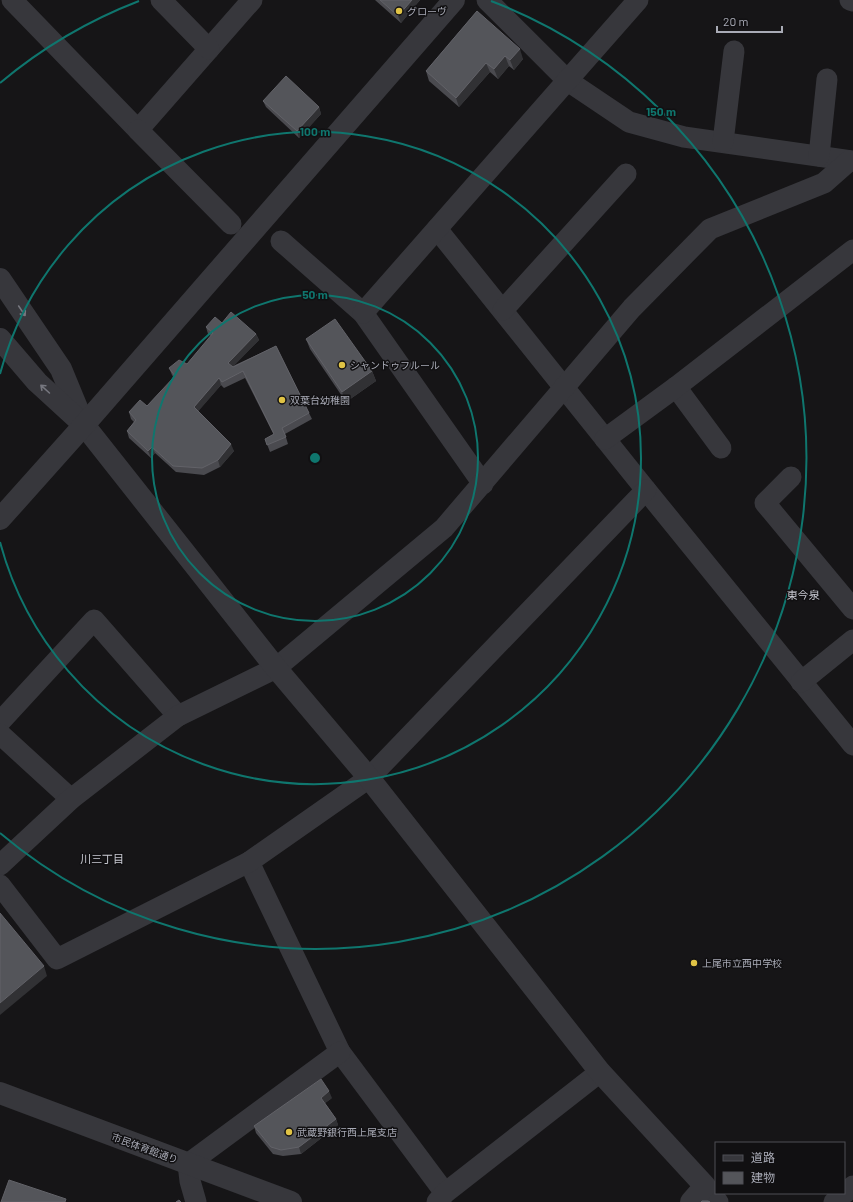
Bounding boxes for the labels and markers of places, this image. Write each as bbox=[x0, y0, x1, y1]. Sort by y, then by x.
place label: グローヴ bbox=[407, 5, 447, 17]
marker: グローヴ bbox=[394, 6, 404, 16]
place label: シャンドゥフルール bbox=[350, 359, 440, 371]
marker: シャンドゥフルール bbox=[337, 360, 347, 370]
place label: 双葉台幼稚園 bbox=[290, 394, 350, 406]
marker: 双葉台幼稚園 bbox=[277, 395, 287, 405]
centre of rings bbox=[308, 451, 322, 465]
place label: 上尾市立西中学校 bbox=[702, 957, 782, 969]
marker: 上尾市立西中学校 bbox=[689, 958, 699, 968]
place label: 武蔵野銀行西上尾支店 bbox=[297, 1126, 397, 1138]
marker: 武蔵野銀行西上尾支店 bbox=[284, 1127, 294, 1137]

